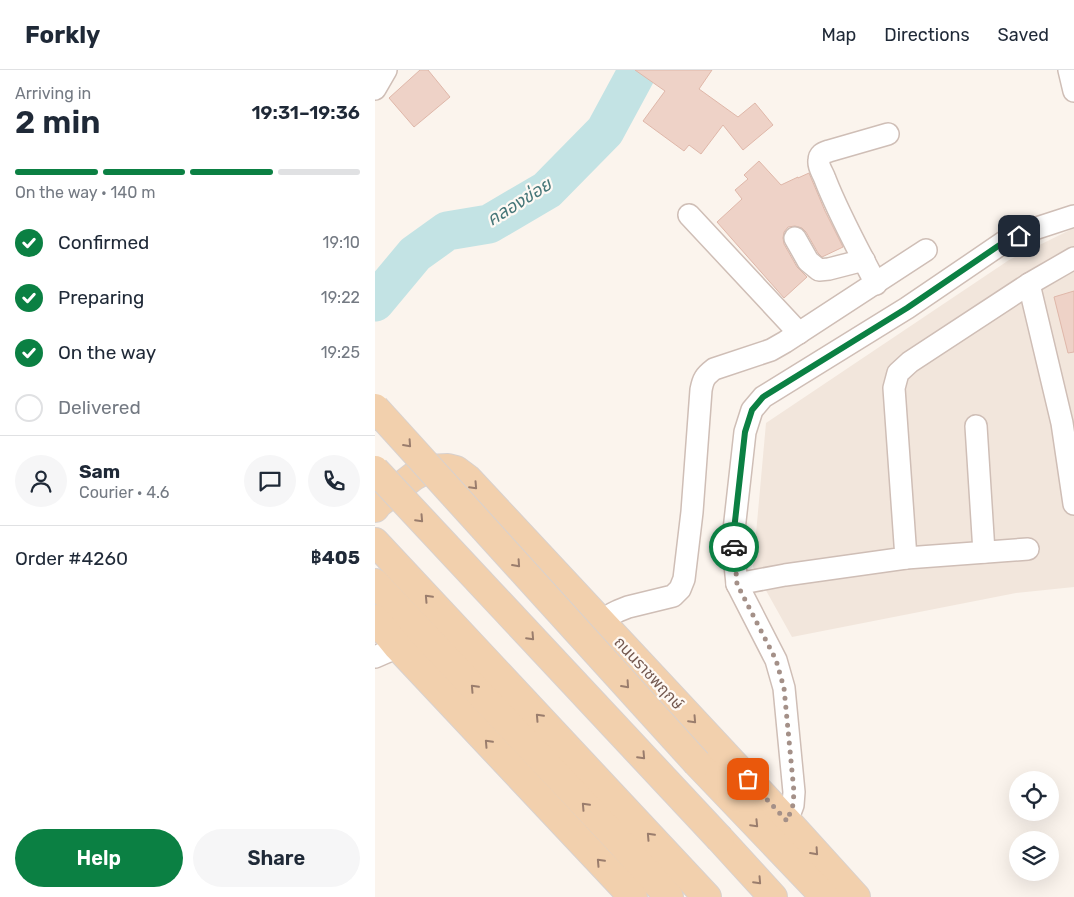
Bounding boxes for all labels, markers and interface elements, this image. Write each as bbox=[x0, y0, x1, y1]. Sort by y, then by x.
text: Forkly bbox=[25, 21, 100, 49]
text: Map bbox=[821, 24, 856, 46]
text: Directions bbox=[884, 24, 970, 46]
text: Saved bbox=[998, 24, 1049, 46]
text: Arriving in bbox=[15, 84, 91, 103]
text: 19:31–19:36 bbox=[251, 101, 360, 124]
text: 2 min bbox=[15, 103, 100, 141]
water label: คลองข่อย bbox=[483, 173, 557, 230]
text: On the way · 140 m bbox=[15, 183, 155, 202]
pin bbox=[998, 215, 1040, 257]
icon: home bbox=[1005, 222, 1033, 250]
icon: check bbox=[15, 229, 43, 257]
text: Confirmed bbox=[58, 231, 149, 254]
text: 19:10 bbox=[323, 233, 360, 252]
icon: check bbox=[15, 284, 43, 312]
text: Preparing bbox=[58, 286, 144, 309]
text: 19:22 bbox=[321, 288, 360, 307]
icon: check bbox=[15, 339, 43, 367]
text: On the way bbox=[58, 341, 156, 364]
text: 19:25 bbox=[321, 343, 360, 362]
text: Delivered bbox=[58, 396, 141, 419]
one-way arrow bbox=[402, 438, 411, 447]
button: person bbox=[15, 455, 67, 507]
button: chat bbox=[244, 455, 296, 507]
button: phone bbox=[308, 455, 360, 507]
text: Sam bbox=[79, 460, 120, 483]
one-way arrow bbox=[468, 480, 477, 489]
text: Courier · 4.6 bbox=[79, 483, 169, 502]
one-way arrow bbox=[414, 513, 423, 522]
courier bbox=[709, 522, 759, 572]
icon: car bbox=[720, 533, 748, 561]
text: ฿405 bbox=[311, 546, 360, 569]
text: Order #4260 bbox=[15, 547, 128, 570]
one-way arrow bbox=[511, 559, 520, 568]
one-way arrow bbox=[425, 595, 434, 604]
one-way arrow bbox=[525, 632, 534, 641]
street label: ถนนราชพฤกษ์ bbox=[610, 633, 688, 713]
one-way arrow bbox=[620, 679, 629, 688]
one-way arrow bbox=[471, 684, 480, 693]
one-way arrow bbox=[536, 714, 545, 723]
one-way arrow bbox=[687, 714, 696, 723]
one-way arrow bbox=[485, 740, 494, 749]
one-way arrow bbox=[636, 750, 645, 759]
pin bbox=[727, 758, 769, 800]
icon: bag bbox=[734, 765, 762, 793]
map controls bbox=[1009, 771, 1059, 881]
button: locate bbox=[1009, 771, 1059, 821]
one-way arrow bbox=[582, 803, 591, 812]
one-way arrow bbox=[749, 818, 758, 827]
button: Help bbox=[15, 829, 183, 887]
button: Share bbox=[193, 829, 360, 887]
button: layers bbox=[1009, 831, 1059, 881]
one-way arrow bbox=[647, 833, 656, 842]
one-way arrow bbox=[809, 846, 818, 855]
one-way arrow bbox=[597, 858, 606, 867]
one-way arrow bbox=[752, 875, 761, 884]

